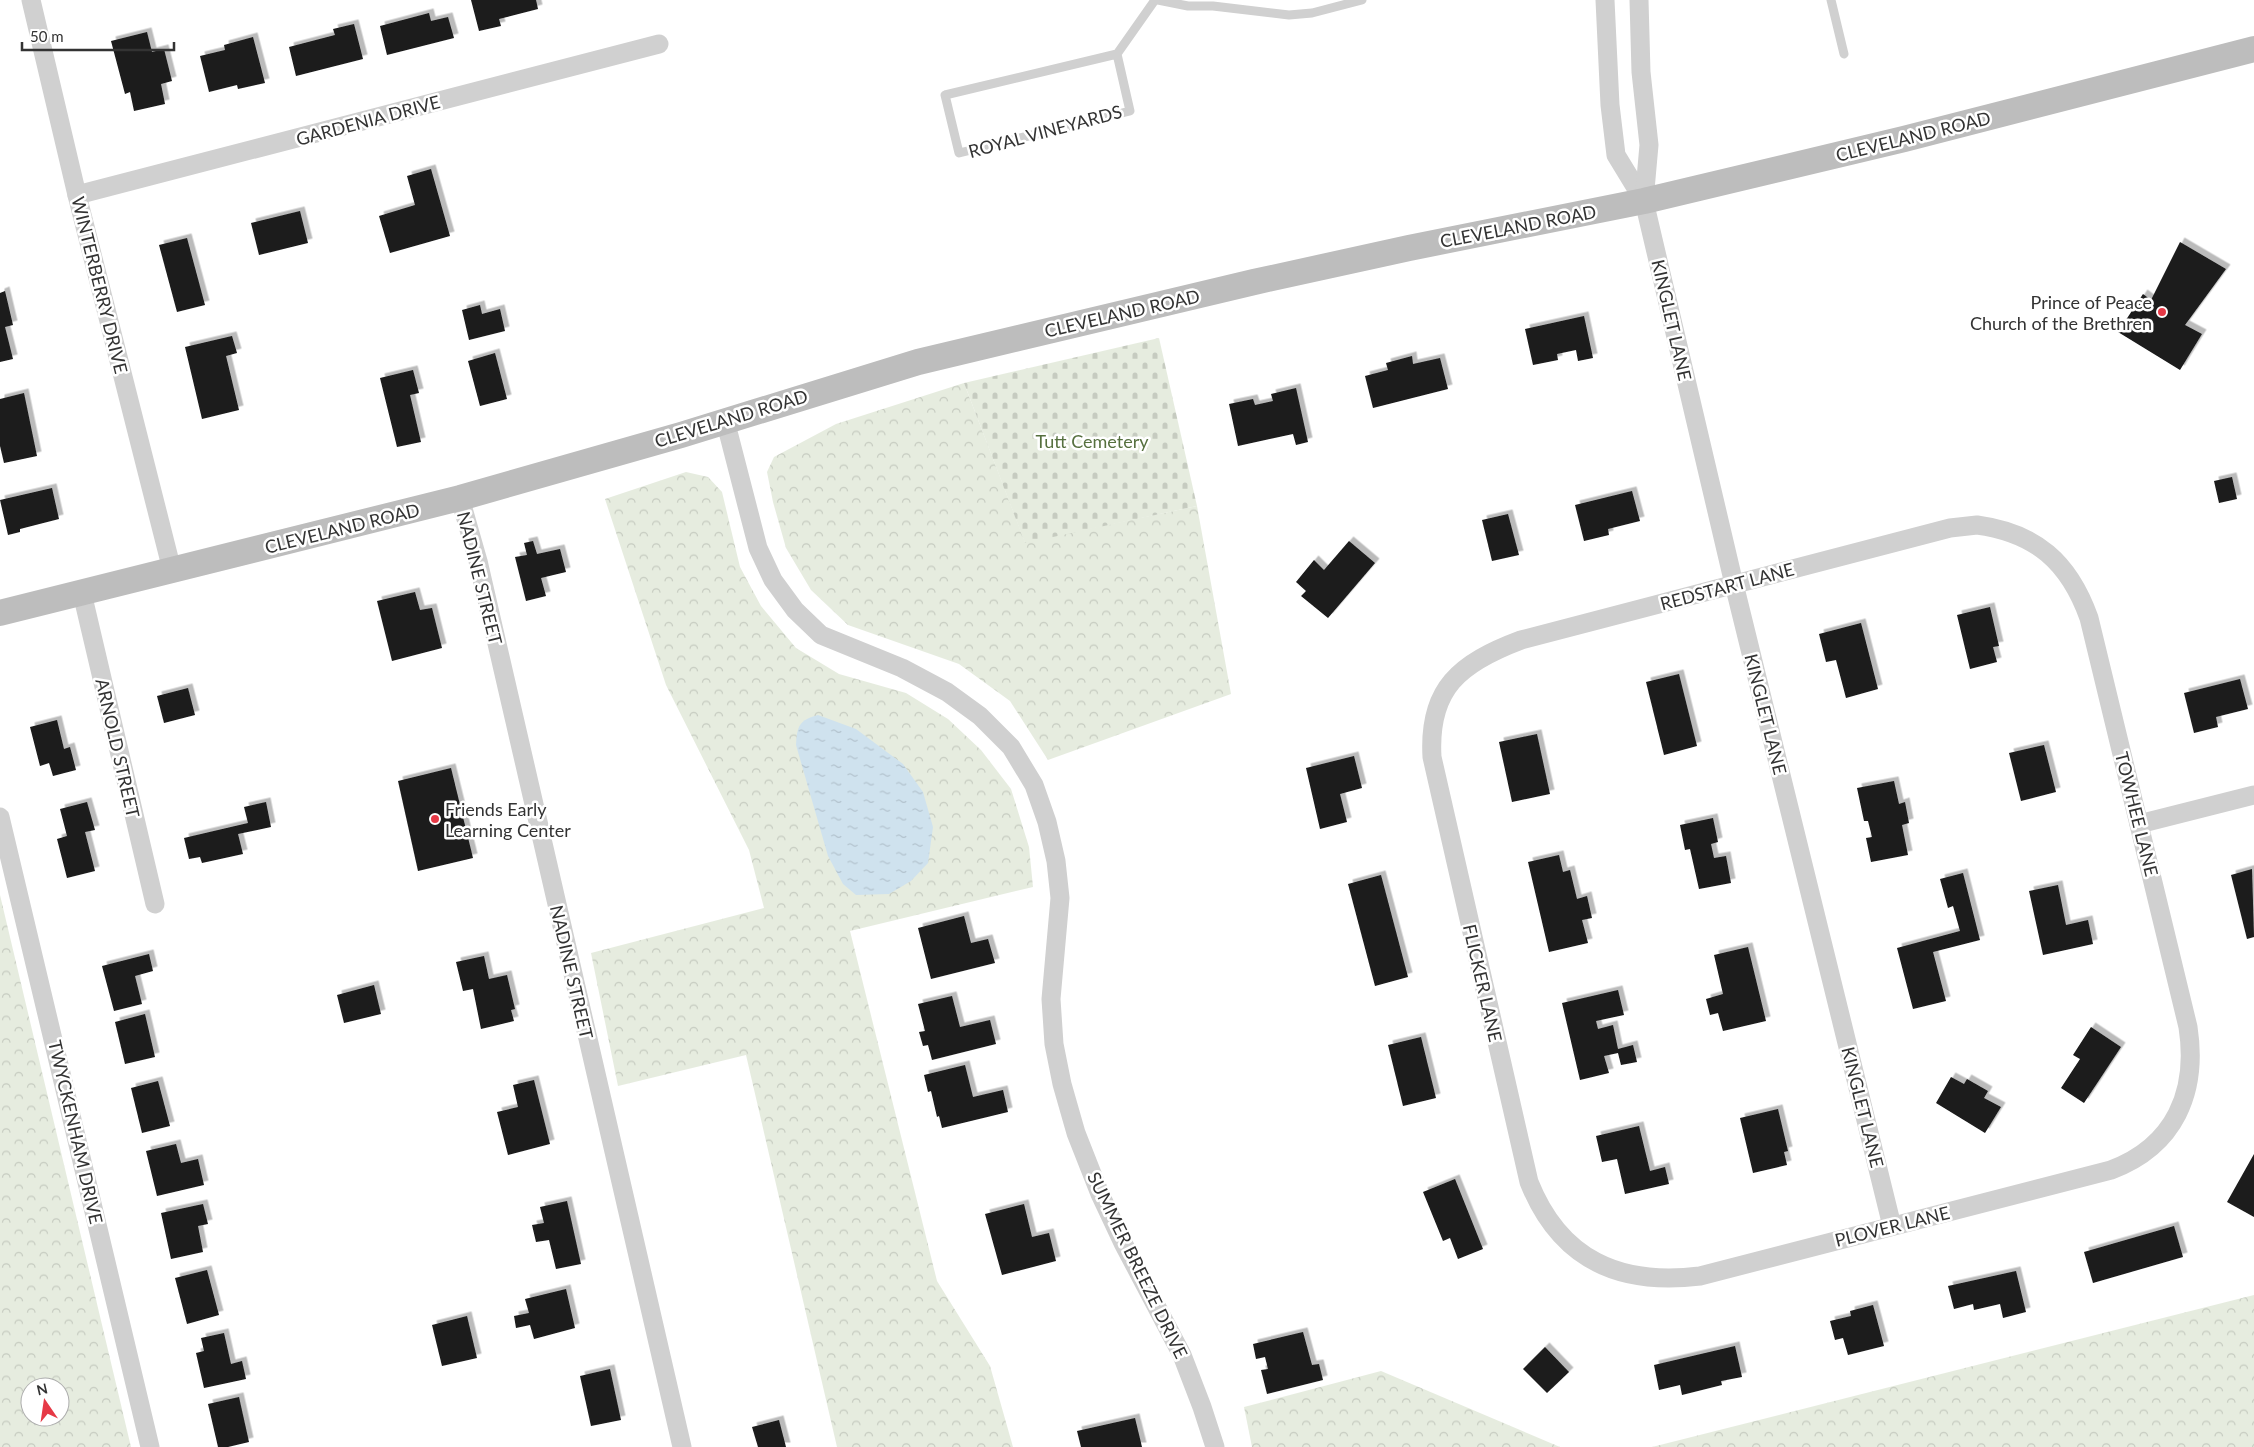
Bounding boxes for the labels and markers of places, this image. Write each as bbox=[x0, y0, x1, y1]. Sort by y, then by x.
place label: Prince of Peace Church of the Brethren bbox=[1970, 291, 2152, 334]
marker: Prince of Peace Church of the Brethren bbox=[2156, 306, 2168, 318]
place label: Friends Early Learning Center bbox=[445, 798, 571, 841]
marker: Friends Early Learning Center bbox=[429, 813, 441, 825]

